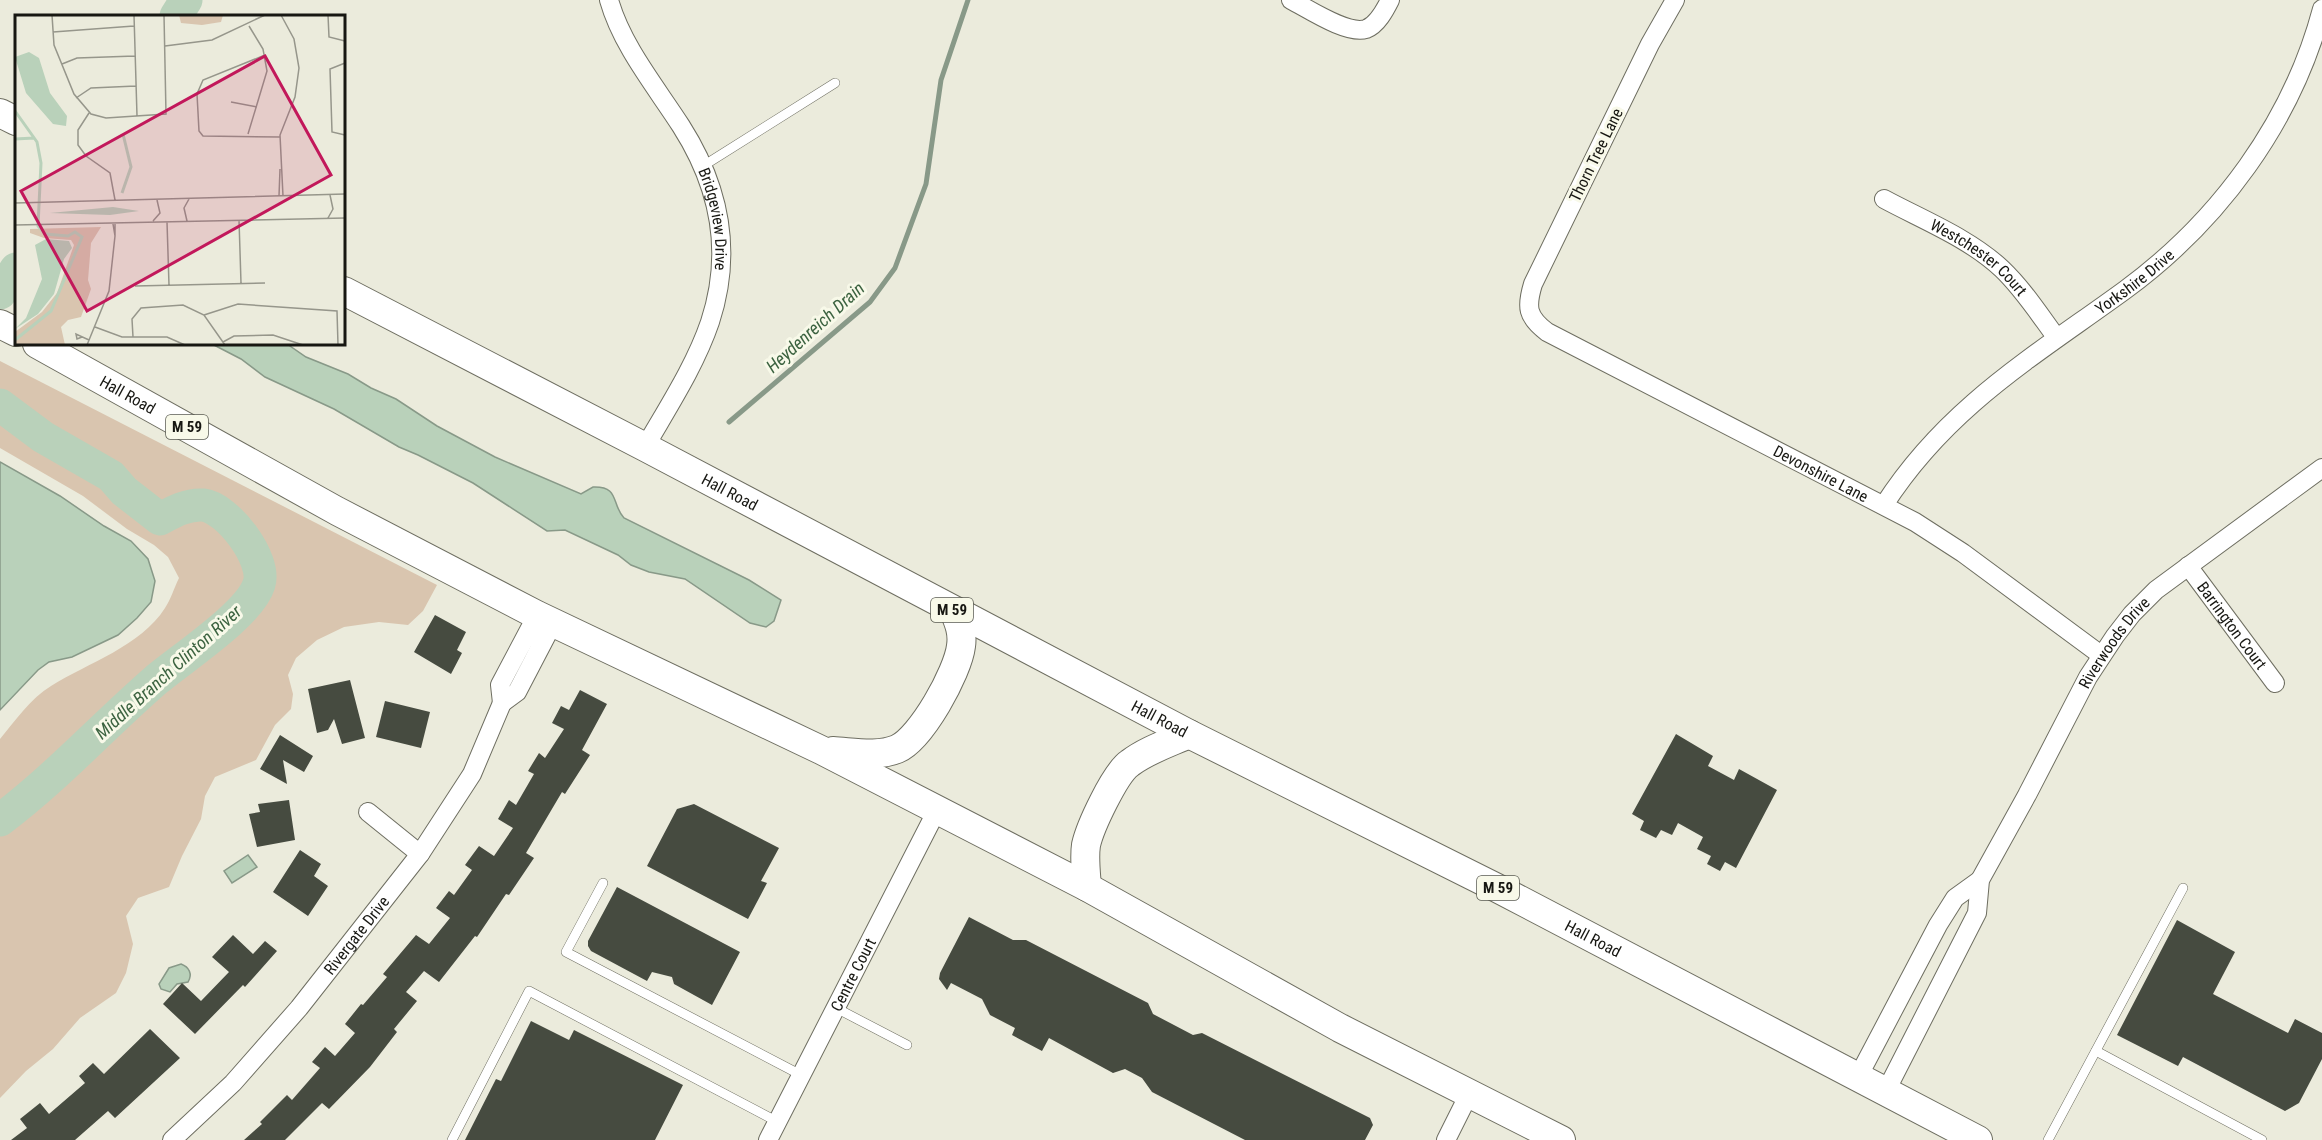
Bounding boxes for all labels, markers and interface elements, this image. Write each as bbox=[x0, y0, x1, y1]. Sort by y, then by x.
inset map bbox=[15, 15, 345, 345]
street label: Thorn Tree Lane bbox=[1565, 105, 1627, 205]
street label: Bridgeview Drive bbox=[695, 165, 731, 271]
street label: Westchester Court bbox=[1927, 215, 2032, 300]
street label: Yorkshire Drive bbox=[2091, 245, 2178, 318]
water label: Heydenreich Drain bbox=[762, 277, 868, 377]
street label: Hall Road bbox=[97, 372, 159, 418]
road number: M 59 bbox=[166, 415, 208, 439]
street label: Devonshire Lane bbox=[1770, 441, 1872, 506]
street label: Hall Road bbox=[699, 469, 761, 514]
street label: Barrington Court bbox=[2193, 578, 2271, 673]
street label: Riverwoods Drive bbox=[2074, 593, 2153, 691]
road number: M 59 bbox=[931, 598, 973, 622]
water label: Middle Branch Clinton River bbox=[91, 600, 246, 743]
street label: Hall Road bbox=[1128, 696, 1191, 741]
road number: M 59 bbox=[1477, 876, 1519, 900]
street label: Rivergate Drive bbox=[320, 892, 393, 978]
street label: Hall Road bbox=[1562, 916, 1624, 961]
street label: Centre Court bbox=[826, 934, 880, 1014]

